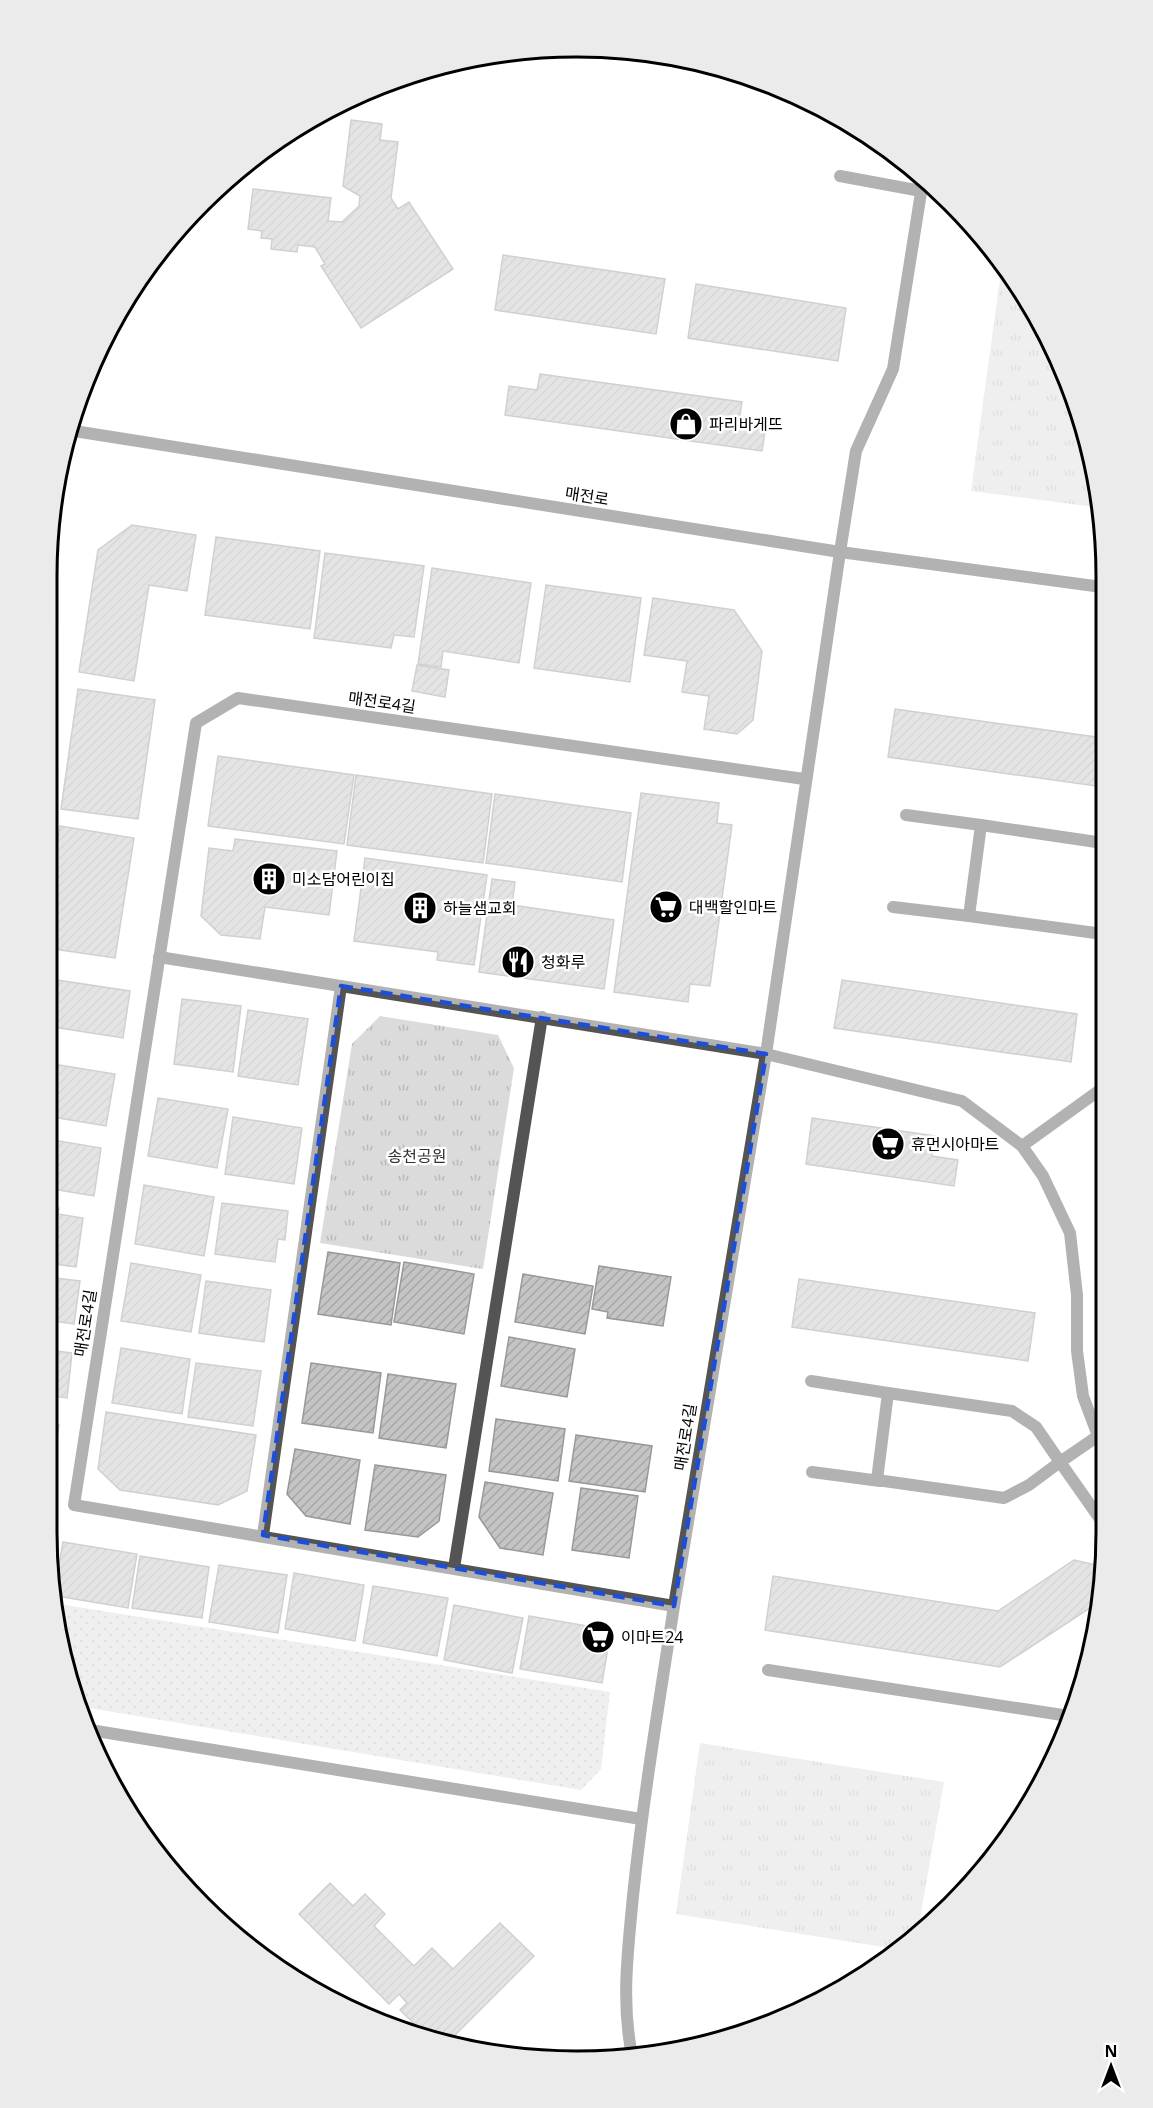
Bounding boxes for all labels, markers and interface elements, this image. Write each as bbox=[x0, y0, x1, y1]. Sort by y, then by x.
shop icon: 파리바게뜨 bbox=[668, 406, 704, 442]
place label: 파리바게뜨 bbox=[709, 413, 783, 435]
street label: 매전로 bbox=[563, 482, 611, 510]
street label: 매전로4길 bbox=[347, 686, 417, 718]
building icon: 미소담어린이집 bbox=[251, 861, 287, 897]
place label: 미소담어린이집 bbox=[292, 868, 395, 890]
supermarket icon: 대백할인마트 bbox=[648, 889, 684, 925]
building icon: 하늘샘교회 bbox=[402, 890, 438, 926]
place label: 대백할인마트 bbox=[689, 896, 777, 918]
place label: 하늘샘교회 bbox=[443, 897, 517, 919]
restaurant icon: 청화루 bbox=[500, 944, 536, 980]
place label: 청화루 bbox=[541, 951, 585, 973]
supermarket icon: 휴먼시아마트 bbox=[870, 1126, 906, 1162]
place label: 휴먼시아마트 bbox=[911, 1133, 999, 1155]
park label: 송천공원 bbox=[388, 1145, 446, 1167]
street label: 매전로4길 bbox=[69, 1288, 101, 1358]
street label: 매전로4길 bbox=[669, 1402, 701, 1472]
supermarket icon: 이마트24 bbox=[580, 1619, 616, 1655]
place label: 이마트24 bbox=[621, 1626, 683, 1648]
north arrow bbox=[1081, 2036, 1141, 2096]
text: N bbox=[1104, 2040, 1118, 2062]

